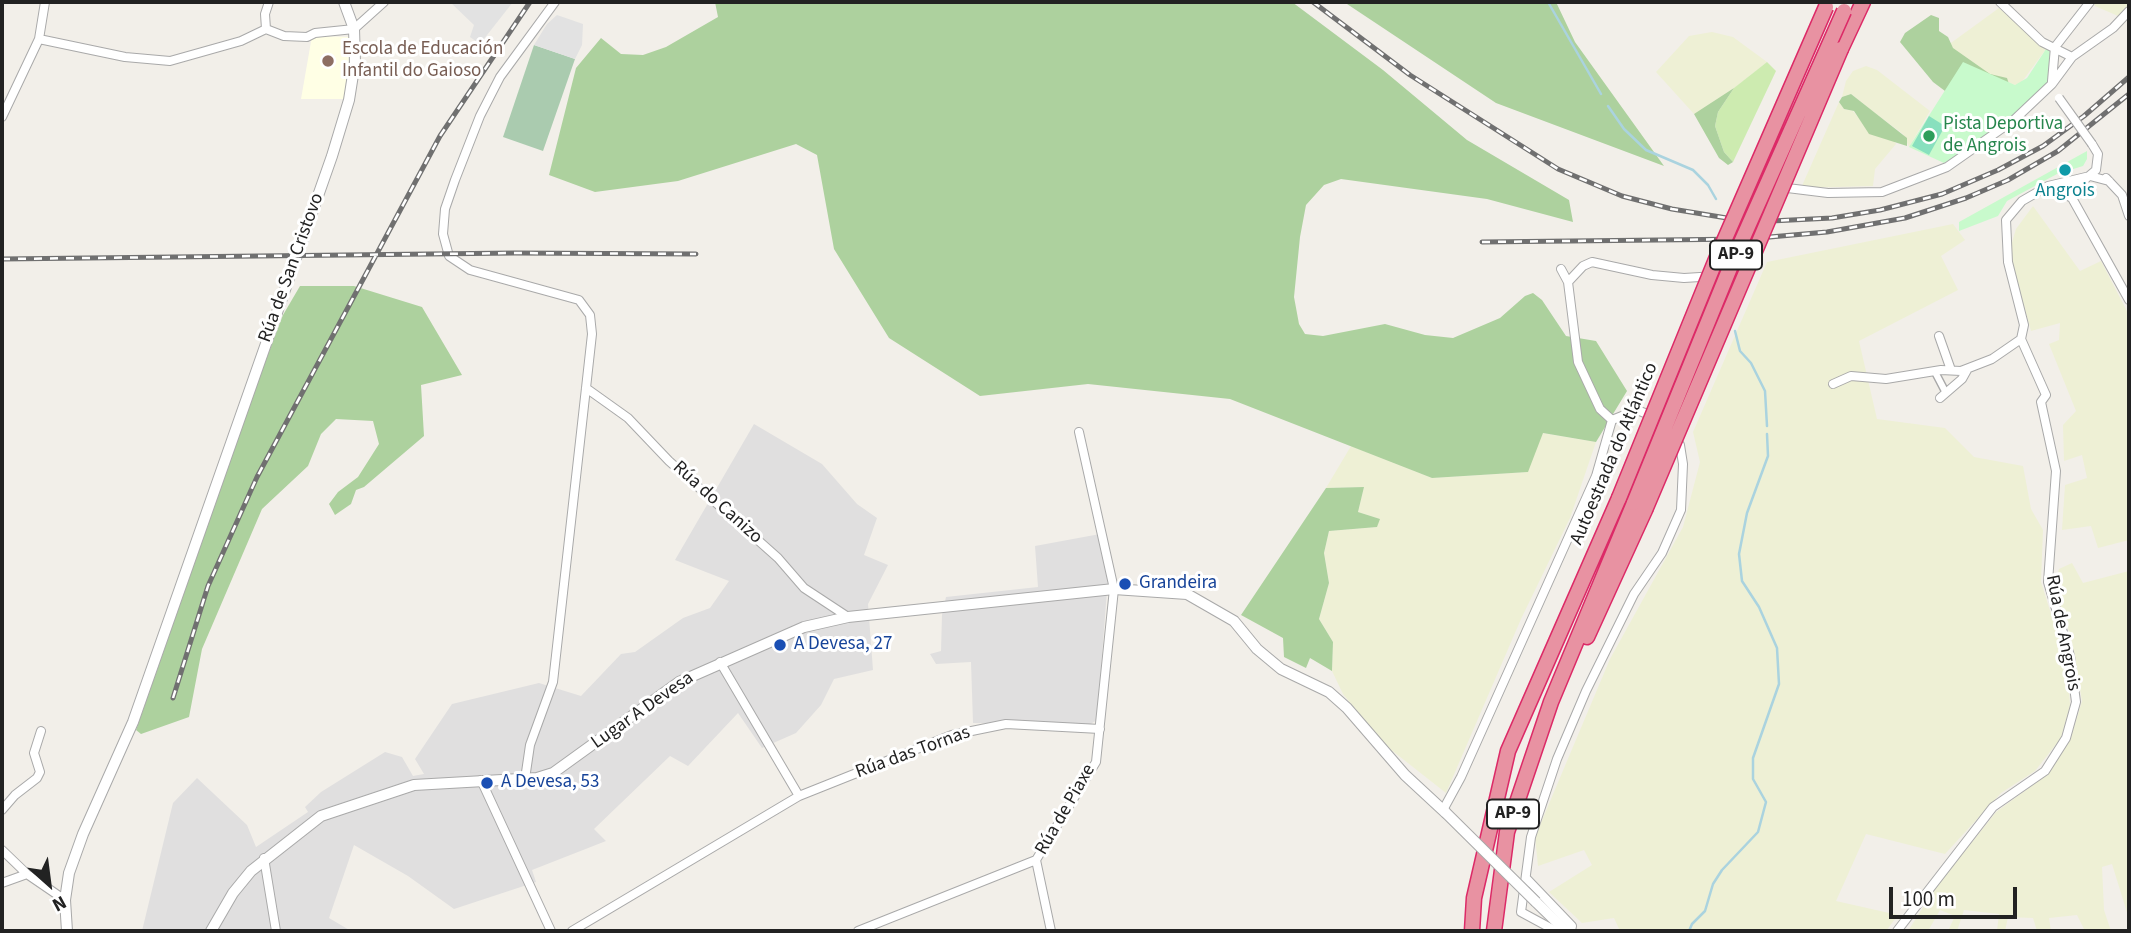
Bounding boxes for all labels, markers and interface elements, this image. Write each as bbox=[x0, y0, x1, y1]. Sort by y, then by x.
place label: Escola de Educación Infantil do Gaioso bbox=[342, 39, 503, 83]
marker: Escola de Educación Infantil do Gaioso bbox=[320, 53, 336, 69]
place label: Pista Deportiva de Angrois bbox=[1943, 114, 2063, 158]
marker: Pista Deportiva de Angrois bbox=[1921, 128, 1937, 144]
marker: Angrois bbox=[2057, 162, 2073, 178]
place label: Angrois bbox=[2035, 181, 2095, 203]
street label: Rúa de San Cristovo bbox=[254, 190, 330, 346]
road number: AP-9 bbox=[1710, 241, 1762, 270]
street label: Autoestrada do Atlántico bbox=[1566, 359, 1664, 549]
street label: Rúa do Canizo bbox=[667, 457, 767, 549]
place label: Grandeira bbox=[1139, 573, 1217, 595]
street label: Rúa de Angrois bbox=[2040, 573, 2084, 693]
marker: Grandeira bbox=[1117, 576, 1133, 592]
place label: A Devesa, 27 bbox=[794, 634, 893, 656]
marker: A Devesa, 27 bbox=[772, 637, 788, 653]
street label: Lugar A Devesa bbox=[587, 667, 699, 755]
street label: Rúa das Tornas bbox=[853, 722, 973, 784]
street label: Rúa de Piaxe bbox=[1031, 761, 1101, 859]
place label: A Devesa, 53 bbox=[501, 772, 600, 794]
marker: A Devesa, 53 bbox=[479, 775, 495, 791]
road number: AP-9 bbox=[1487, 800, 1539, 828]
north arrow bbox=[14, 849, 84, 919]
scale bar bbox=[1893, 874, 2021, 918]
text: 100 m bbox=[1902, 884, 1955, 914]
text: N bbox=[47, 888, 71, 918]

